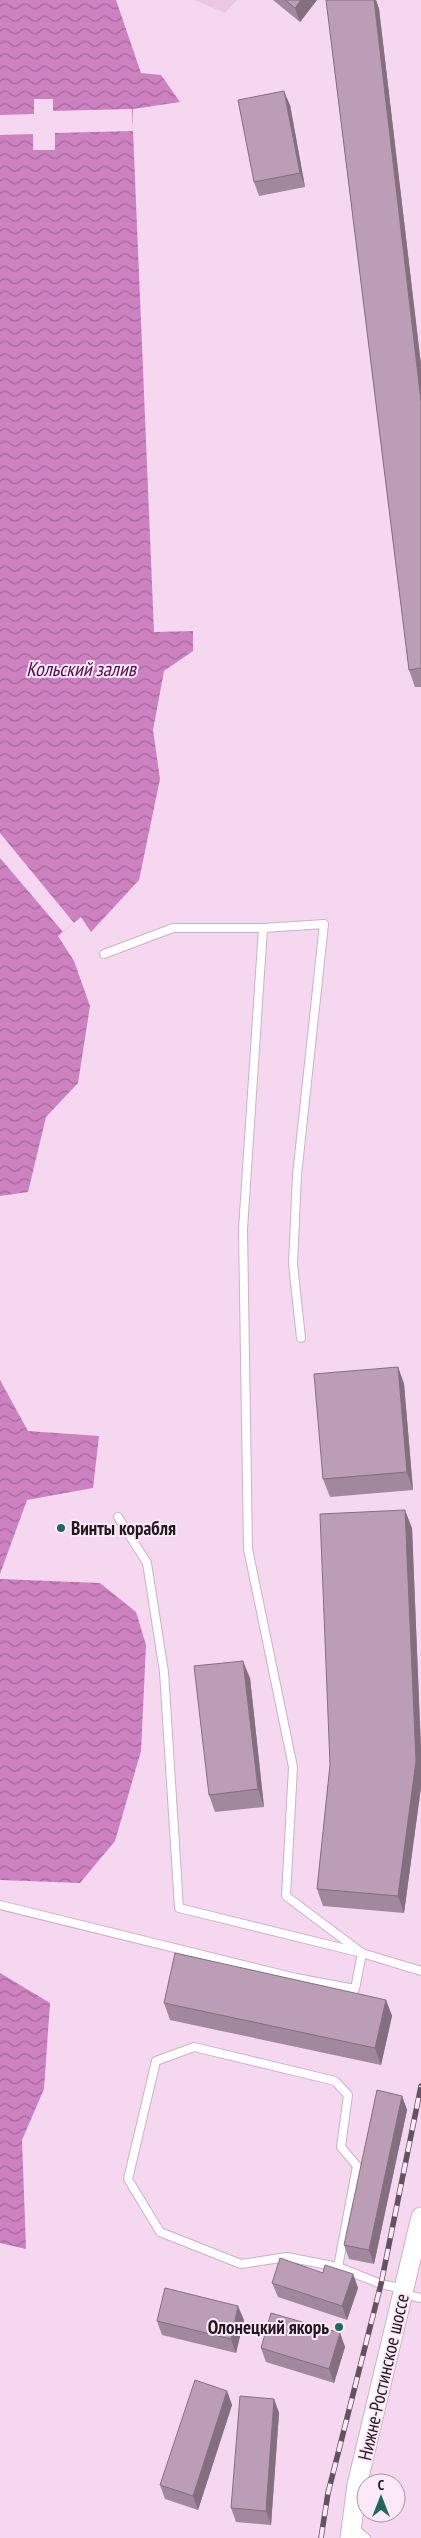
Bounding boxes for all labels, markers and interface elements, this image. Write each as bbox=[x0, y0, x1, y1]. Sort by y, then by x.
water label: Кольский залив bbox=[26, 656, 138, 682]
place label: Винты корабля bbox=[71, 1516, 176, 1540]
marker: Винты корабля bbox=[55, 1522, 67, 1534]
street label: Нижне-Ростинское шоссе bbox=[352, 2291, 414, 2463]
place label: Олонецкий якорь bbox=[208, 2315, 329, 2339]
marker: Олонецкий якорь bbox=[333, 2321, 345, 2333]
north arrow bbox=[356, 2473, 406, 2523]
text: С bbox=[378, 2476, 385, 2494]

